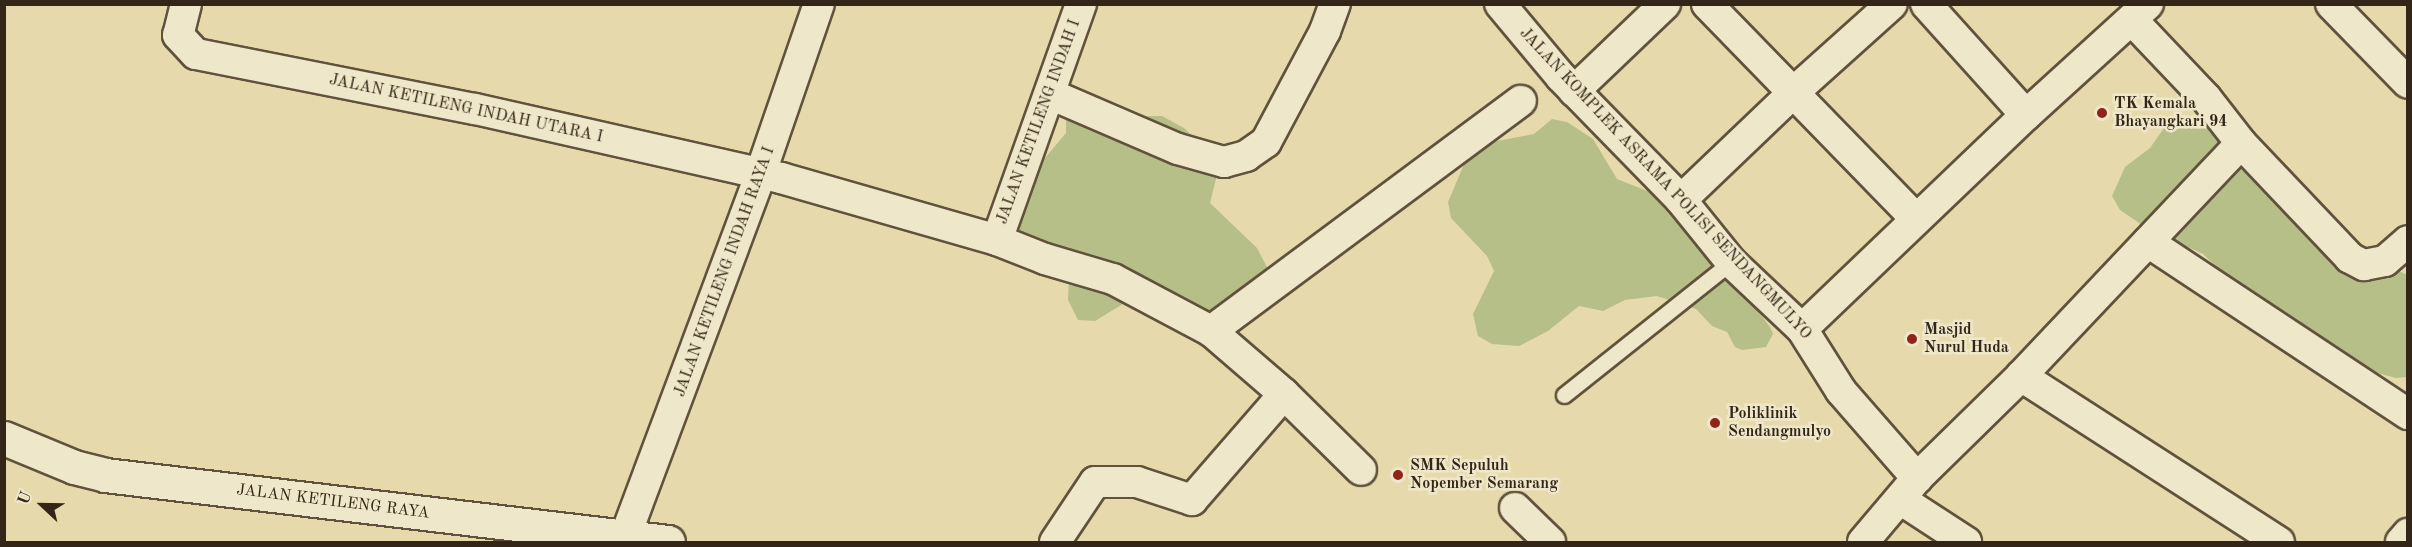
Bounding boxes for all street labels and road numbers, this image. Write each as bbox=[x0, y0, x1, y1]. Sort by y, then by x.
street label: JALAN KETILENG INDAH I bbox=[993, 17, 1085, 227]
street label: JALAN KOMPLEK ASRAMA POLISI SENDANGMULYO bbox=[1515, 24, 1815, 344]
street label: JALAN KETILENG INDAH UTARA I bbox=[327, 71, 605, 147]
street label: JALAN KETILENG INDAH RAYA I bbox=[671, 144, 779, 400]
street label: JALAN KETILENG RAYA bbox=[235, 481, 431, 523]

